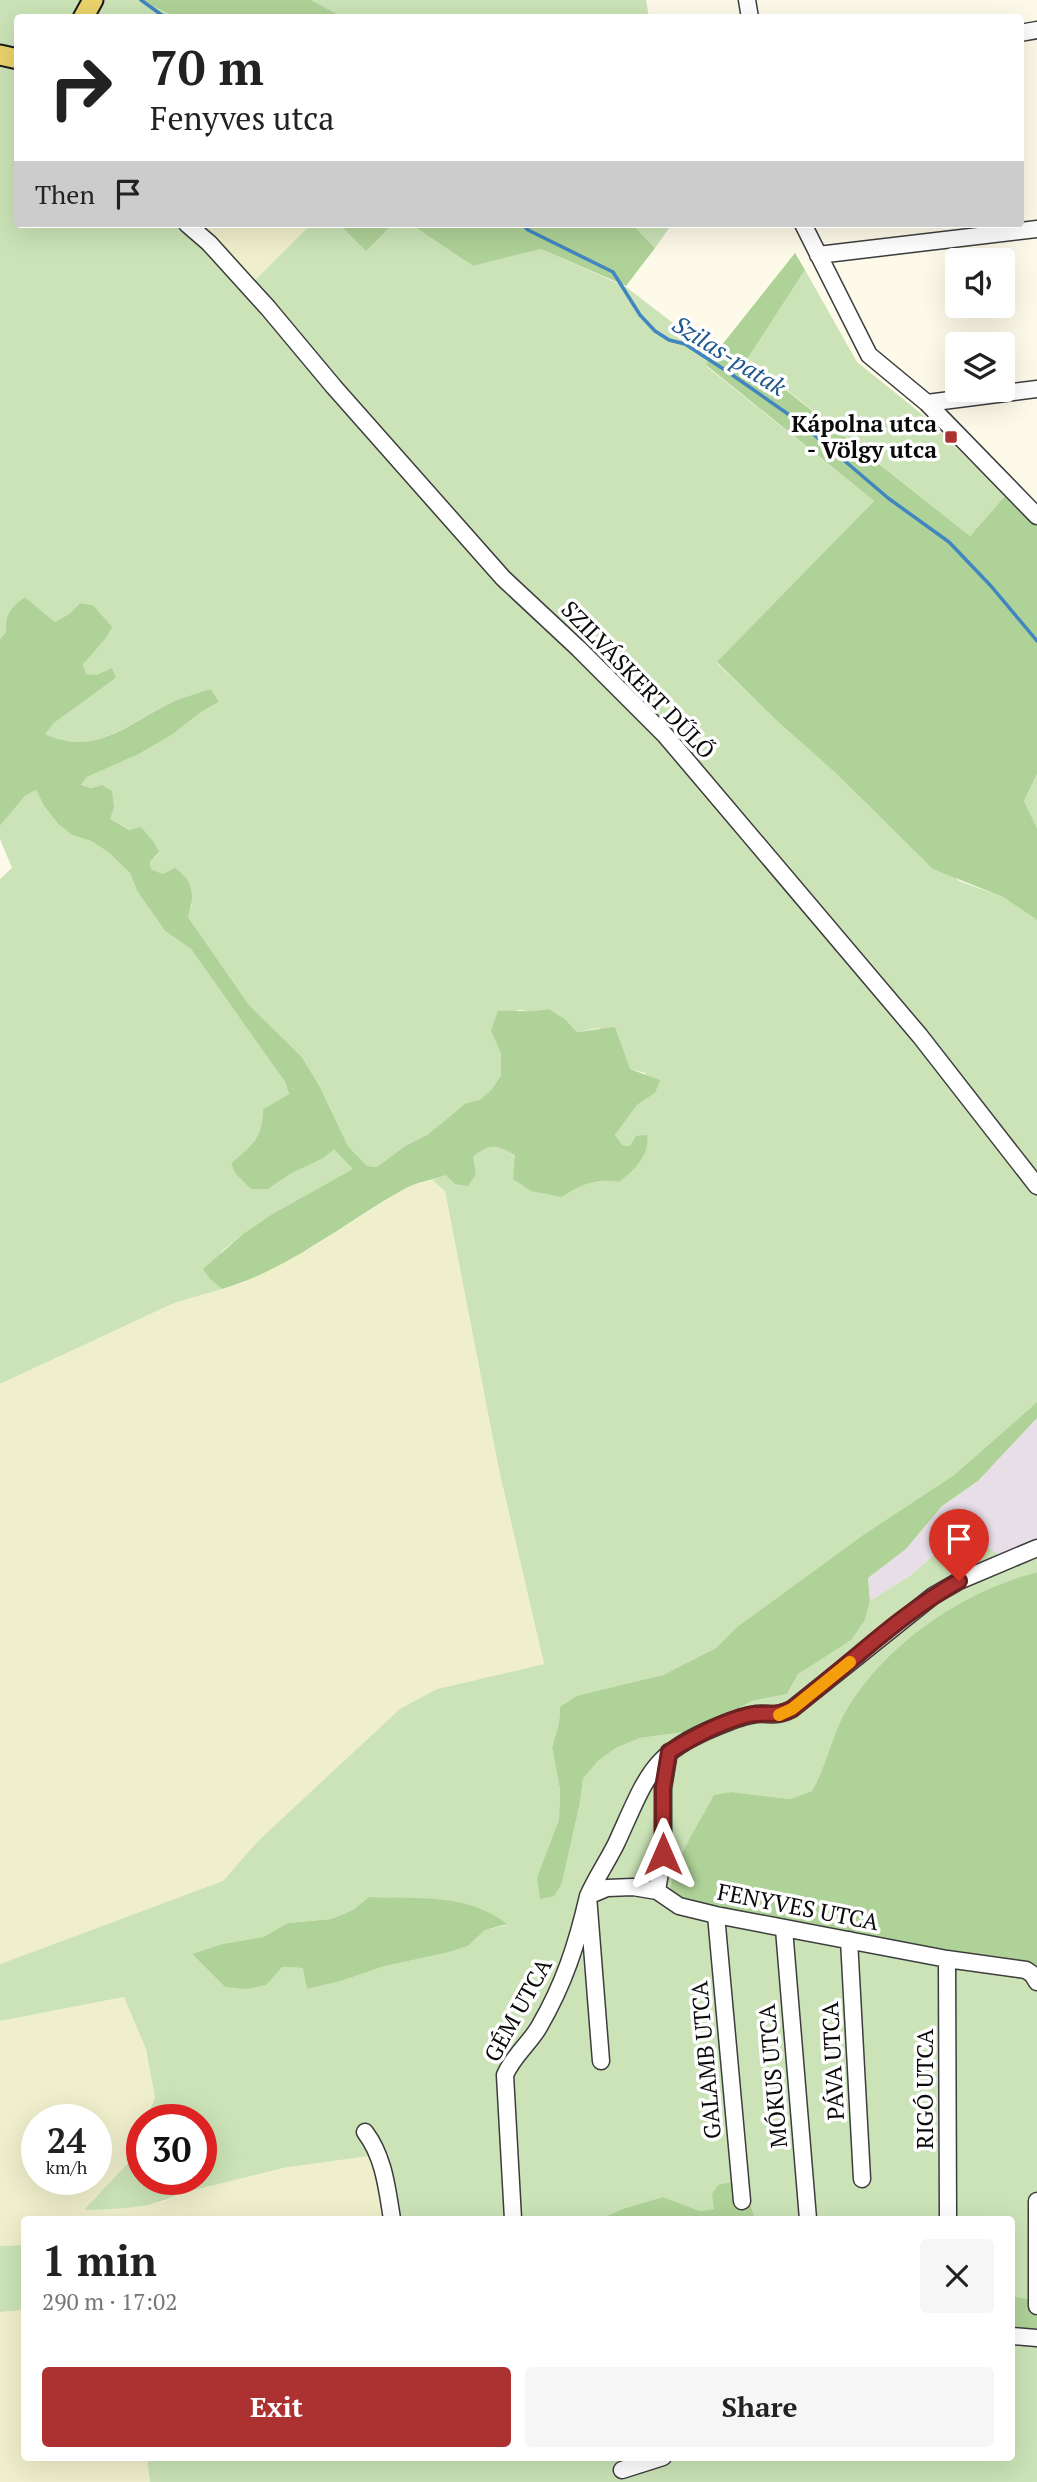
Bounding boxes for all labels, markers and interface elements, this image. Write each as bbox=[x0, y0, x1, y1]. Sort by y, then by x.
text: 70 m bbox=[150, 34, 264, 99]
icon: right bbox=[35, 42, 126, 133]
text: Fenyves utca bbox=[150, 97, 334, 139]
icon: arrive bbox=[109, 175, 147, 213]
text: Then bbox=[35, 177, 95, 211]
map controls bbox=[945, 248, 1015, 402]
button: sound bbox=[945, 248, 1015, 318]
water label: Szilas-patak bbox=[667, 308, 793, 403]
button: layers bbox=[945, 332, 1015, 402]
place label: Kápolna utca - Völgy utca bbox=[791, 408, 937, 465]
marker: Kápolna utca - Völgy utca bbox=[943, 429, 959, 445]
street label: SZILVÁSKERT DŰLŐ bbox=[555, 594, 722, 765]
pin bbox=[929, 1509, 989, 1581]
icon: arrive bbox=[940, 1520, 978, 1558]
position arrow bbox=[626, 1817, 700, 1891]
street label: FENYVES UTCA bbox=[715, 1876, 882, 1937]
street label: GÉM UTCA bbox=[476, 1952, 559, 2067]
street label: GALAMB UTCA bbox=[683, 1979, 728, 2140]
street label: PÁVA UTCA bbox=[814, 2001, 851, 2121]
street label: MÓKUS UTCA bbox=[751, 2003, 794, 2149]
street label: RIGÓ UTCA bbox=[909, 2029, 940, 2149]
speed limit sign: 30 bbox=[126, 2104, 217, 2195]
text: 24 bbox=[47, 2117, 86, 2163]
text: km/h bbox=[46, 2155, 87, 2179]
text: 1 min bbox=[42, 2232, 157, 2288]
button: close bbox=[920, 2239, 994, 2313]
text: 290 m · 17:02 bbox=[42, 2286, 177, 2317]
button: Exit bbox=[42, 2367, 511, 2447]
button: Share bbox=[525, 2367, 994, 2447]

